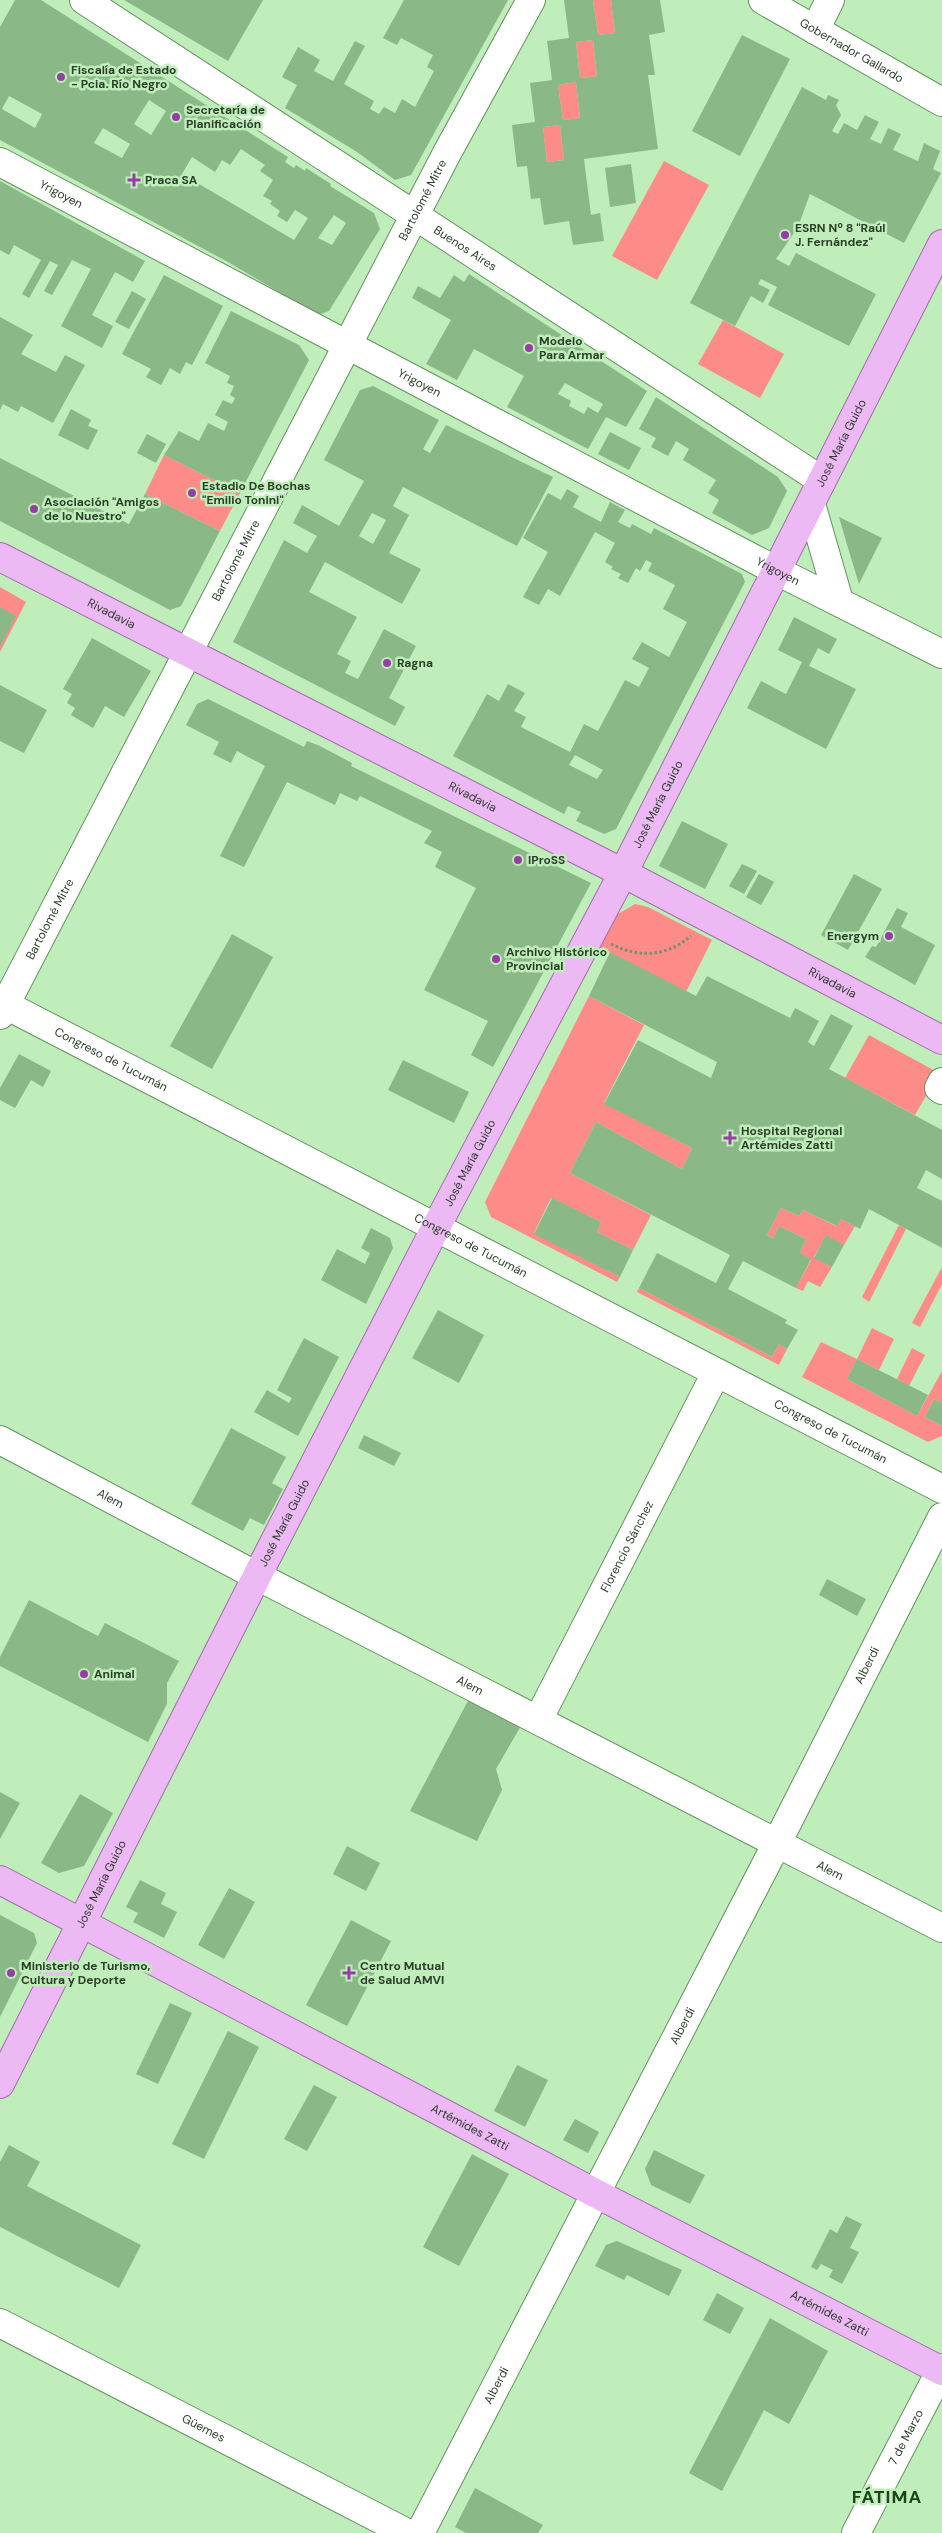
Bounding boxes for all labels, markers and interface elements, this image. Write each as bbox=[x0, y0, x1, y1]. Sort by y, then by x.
street label: Gobernador Gallardo bbox=[797, 15, 906, 86]
place label: Fiscalía de Estado - Pcia. Río Negro bbox=[71, 62, 176, 92]
marker: Fiscalía de Estado - Pcia. Río Negro bbox=[55, 71, 67, 83]
place label: Secretaría de Planificación bbox=[186, 102, 265, 132]
marker: Secretaría de Planificación bbox=[170, 111, 182, 123]
street label: Bartolomé Mitre bbox=[395, 157, 450, 243]
place label: Praca SA bbox=[145, 172, 198, 188]
marker: Praca SA bbox=[127, 173, 141, 187]
street label: Yrigoyen bbox=[37, 176, 86, 212]
place label: ESRN Nº 8 "Raúl J. Fernández" bbox=[795, 220, 886, 250]
street label: Buenos Aires bbox=[431, 222, 500, 275]
marker: ESRN Nº 8 "Raúl J. Fernández" bbox=[779, 229, 791, 241]
place label: Modelo Para Armar bbox=[539, 333, 605, 363]
marker: Modelo Para Armar bbox=[523, 342, 535, 354]
street label: Yrigoyen bbox=[395, 365, 444, 401]
street label: José María Guido bbox=[812, 396, 870, 490]
place label: Estadio De Bochas "Emilio Tonini" bbox=[202, 478, 310, 508]
marker: Estadio De Bochas "Emilio Tonini" bbox=[186, 487, 198, 499]
place label: Asociación "Amigos de lo Nuestro" bbox=[44, 494, 159, 524]
marker: Asociación "Amigos de lo Nuestro" bbox=[28, 503, 40, 515]
street label: Bartolomé Mitre bbox=[208, 517, 263, 604]
street label: Yrigoyen bbox=[753, 553, 802, 589]
street label: Rivadavia bbox=[85, 595, 138, 632]
place label: Ragna bbox=[397, 655, 433, 671]
marker: Ragna bbox=[381, 657, 393, 669]
street label: José María Guido bbox=[629, 758, 687, 851]
street label: Rivadavia bbox=[446, 778, 500, 816]
place label: IProSS bbox=[528, 852, 565, 868]
marker: IProSS bbox=[512, 854, 524, 866]
street label: Bartolomé Mitre bbox=[22, 876, 77, 962]
place label: Energym bbox=[827, 928, 879, 944]
marker: Energym bbox=[883, 930, 895, 942]
place label: Archivo Histórico Provincial bbox=[506, 944, 607, 974]
marker: Archivo Histórico Provincial bbox=[490, 953, 502, 965]
street label: Rivadavia bbox=[806, 963, 859, 1002]
street label: Congreso de Tucumán bbox=[52, 1024, 170, 1095]
street label: José María Guido bbox=[440, 1117, 499, 1209]
place label: Hospital Regional Artémides Zatti bbox=[741, 1123, 842, 1153]
marker: Hospital Regional Artémides Zatti bbox=[723, 1131, 737, 1145]
street label: Congreso de Tucumán bbox=[412, 1210, 530, 1281]
street label: Congreso de Tucumán bbox=[771, 1396, 890, 1467]
street label: José María Guido bbox=[255, 1476, 313, 1569]
street label: Alem bbox=[94, 1485, 127, 1512]
street label: Florencio Sánchez bbox=[597, 1498, 657, 1595]
street label: Alberdi bbox=[851, 1644, 883, 1687]
place label: Animal bbox=[94, 1666, 135, 1682]
marker: Animal bbox=[78, 1668, 90, 1680]
street label: Alem bbox=[454, 1672, 486, 1699]
street label: José María Guido bbox=[72, 1838, 130, 1931]
street label: Alem bbox=[814, 1857, 846, 1884]
place label: Ministerio de Turismo, Cultura y Deporte bbox=[21, 1958, 150, 1988]
place label: Centro Mutual de Salud AMVI bbox=[360, 1958, 444, 1988]
marker: Centro Mutual de Salud AMVI bbox=[342, 1966, 356, 1980]
marker: Ministerio de Turismo, Cultura y Deporte bbox=[5, 1967, 17, 1979]
street label: Alberdi bbox=[666, 2004, 699, 2047]
street label: Artémides Zatti bbox=[428, 2100, 512, 2154]
street label: Artémides Zatti bbox=[788, 2287, 872, 2340]
street label: Alberdi bbox=[480, 2364, 513, 2407]
street label: 7 de Marzo bbox=[885, 2407, 927, 2468]
street label: Güemes bbox=[179, 2410, 228, 2446]
district label: FÁTIMA bbox=[852, 2485, 922, 2509]

